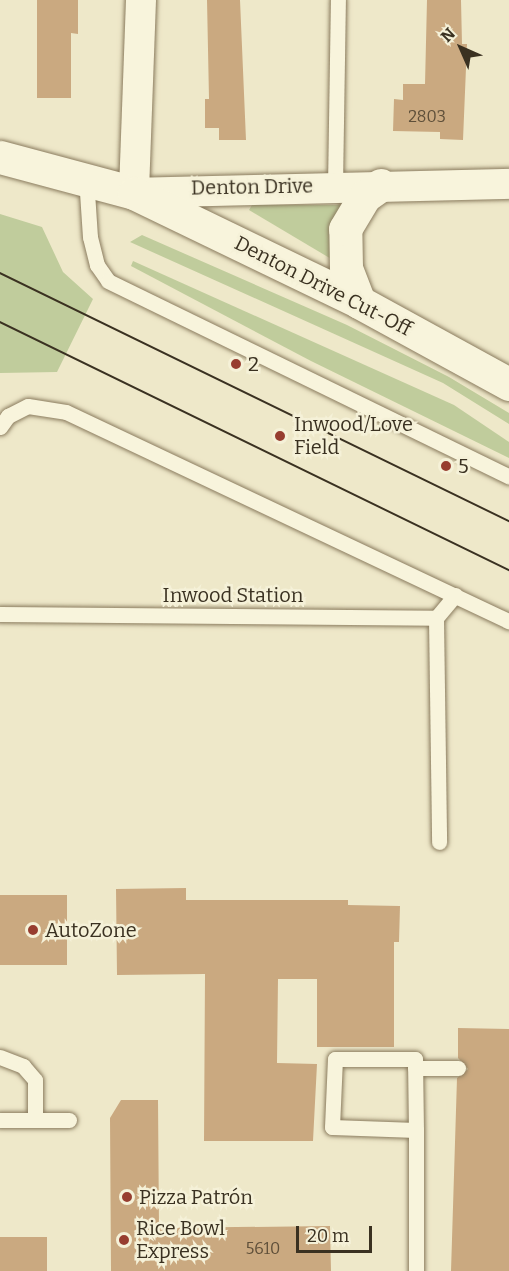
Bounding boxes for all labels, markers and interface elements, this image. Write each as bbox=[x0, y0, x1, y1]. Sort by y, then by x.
north arrow bbox=[431, 18, 491, 78]
text: N bbox=[437, 24, 459, 46]
house number: 2803 bbox=[408, 107, 446, 127]
street label: Denton Drive bbox=[191, 174, 313, 200]
street label: Denton Drive Cut-Off bbox=[230, 231, 416, 341]
place label: 2 bbox=[248, 352, 259, 376]
marker: 2 bbox=[229, 357, 243, 371]
place label: Inwood/Love Field bbox=[294, 412, 413, 459]
marker: Inwood/Love Field bbox=[271, 427, 289, 445]
place label: 5 bbox=[458, 454, 469, 478]
marker: 5 bbox=[439, 459, 453, 473]
street label: Inwood Station bbox=[163, 583, 303, 607]
place label: AutoZone bbox=[45, 918, 137, 942]
marker: AutoZone bbox=[26, 923, 40, 937]
place label: Pizza Patrón bbox=[139, 1185, 253, 1209]
marker: Pizza Patrón bbox=[120, 1190, 134, 1204]
scale bar bbox=[299, 1214, 376, 1252]
place label: Rice Bowl Express bbox=[136, 1216, 225, 1263]
text: 20 m bbox=[307, 1225, 349, 1247]
marker: Rice Bowl Express bbox=[117, 1233, 131, 1247]
house number: 5610 bbox=[246, 1239, 280, 1259]

